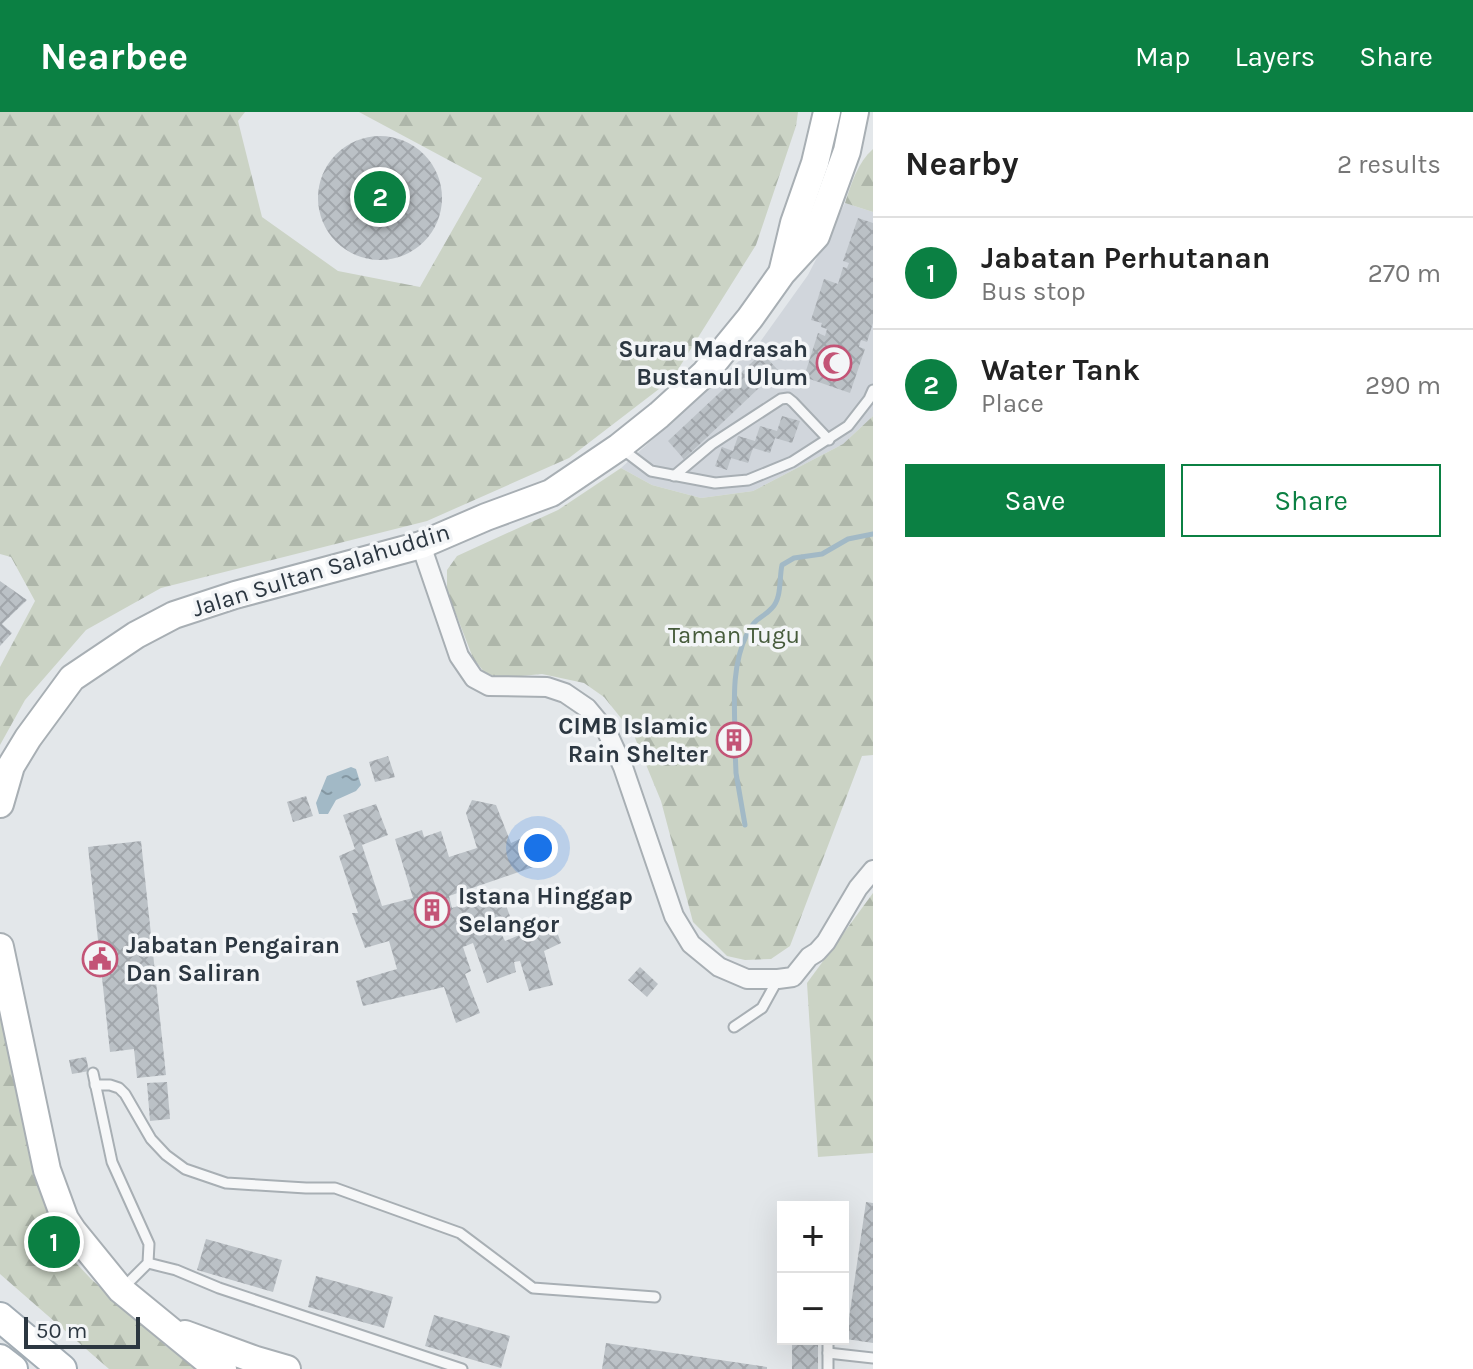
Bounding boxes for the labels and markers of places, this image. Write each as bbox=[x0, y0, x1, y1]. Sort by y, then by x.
pin: 2 bbox=[354, 167, 406, 227]
place label: Surau Madrasah Bustanul Ulum bbox=[618, 335, 808, 391]
mosque icon: Surau Madrasah Bustanul Ulum bbox=[815, 344, 853, 382]
place label: CIMB Islamic Rain Shelter bbox=[558, 712, 709, 768]
building icon: CIMB Islamic Rain Shelter bbox=[715, 721, 753, 759]
place label: Istana Hinggap Selangor bbox=[458, 882, 633, 938]
building icon: Istana Hinggap Selangor bbox=[413, 891, 451, 929]
place label: Jabatan Pengairan Dan Saliran bbox=[126, 931, 340, 987]
public building icon: Jabatan Pengairan Dan Saliran bbox=[81, 940, 119, 978]
pin: 1 bbox=[28, 1212, 80, 1272]

